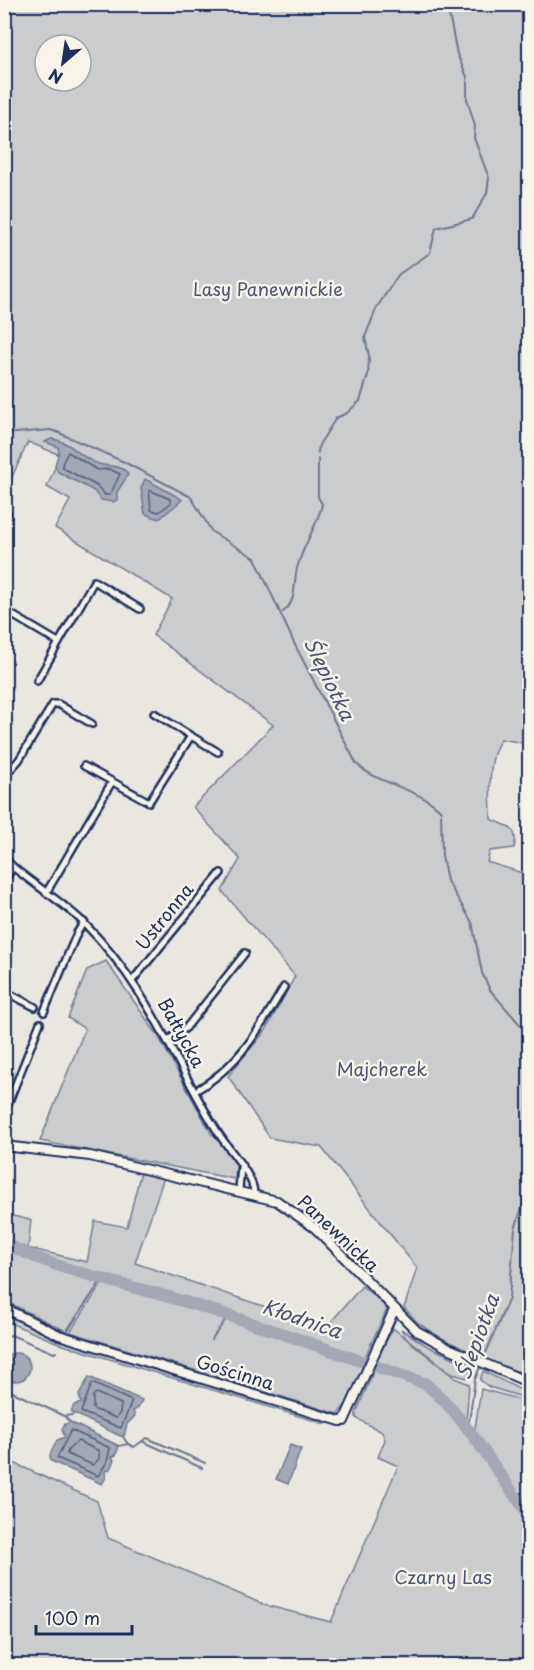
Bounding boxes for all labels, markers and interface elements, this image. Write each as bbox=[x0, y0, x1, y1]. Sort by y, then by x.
north arrow bbox=[33, 33, 93, 93]
text: N bbox=[44, 63, 67, 91]
park label: Lasy Panewnickie bbox=[193, 275, 343, 302]
water label: Ślepiotka bbox=[297, 632, 363, 726]
street label: Ustronna bbox=[128, 876, 200, 955]
street label: Bałtycka bbox=[152, 992, 213, 1073]
park label: Majcherek bbox=[337, 1055, 427, 1082]
street label: Panewnicka bbox=[292, 1188, 386, 1278]
water label: Ślepiotka bbox=[448, 1289, 507, 1384]
water label: Kłodnica bbox=[259, 1291, 347, 1346]
street label: Gościnna bbox=[193, 1347, 278, 1396]
park label: Czarny Las bbox=[394, 1563, 492, 1590]
scale bar bbox=[36, 1598, 132, 1636]
text: 100 m bbox=[45, 1604, 100, 1631]

